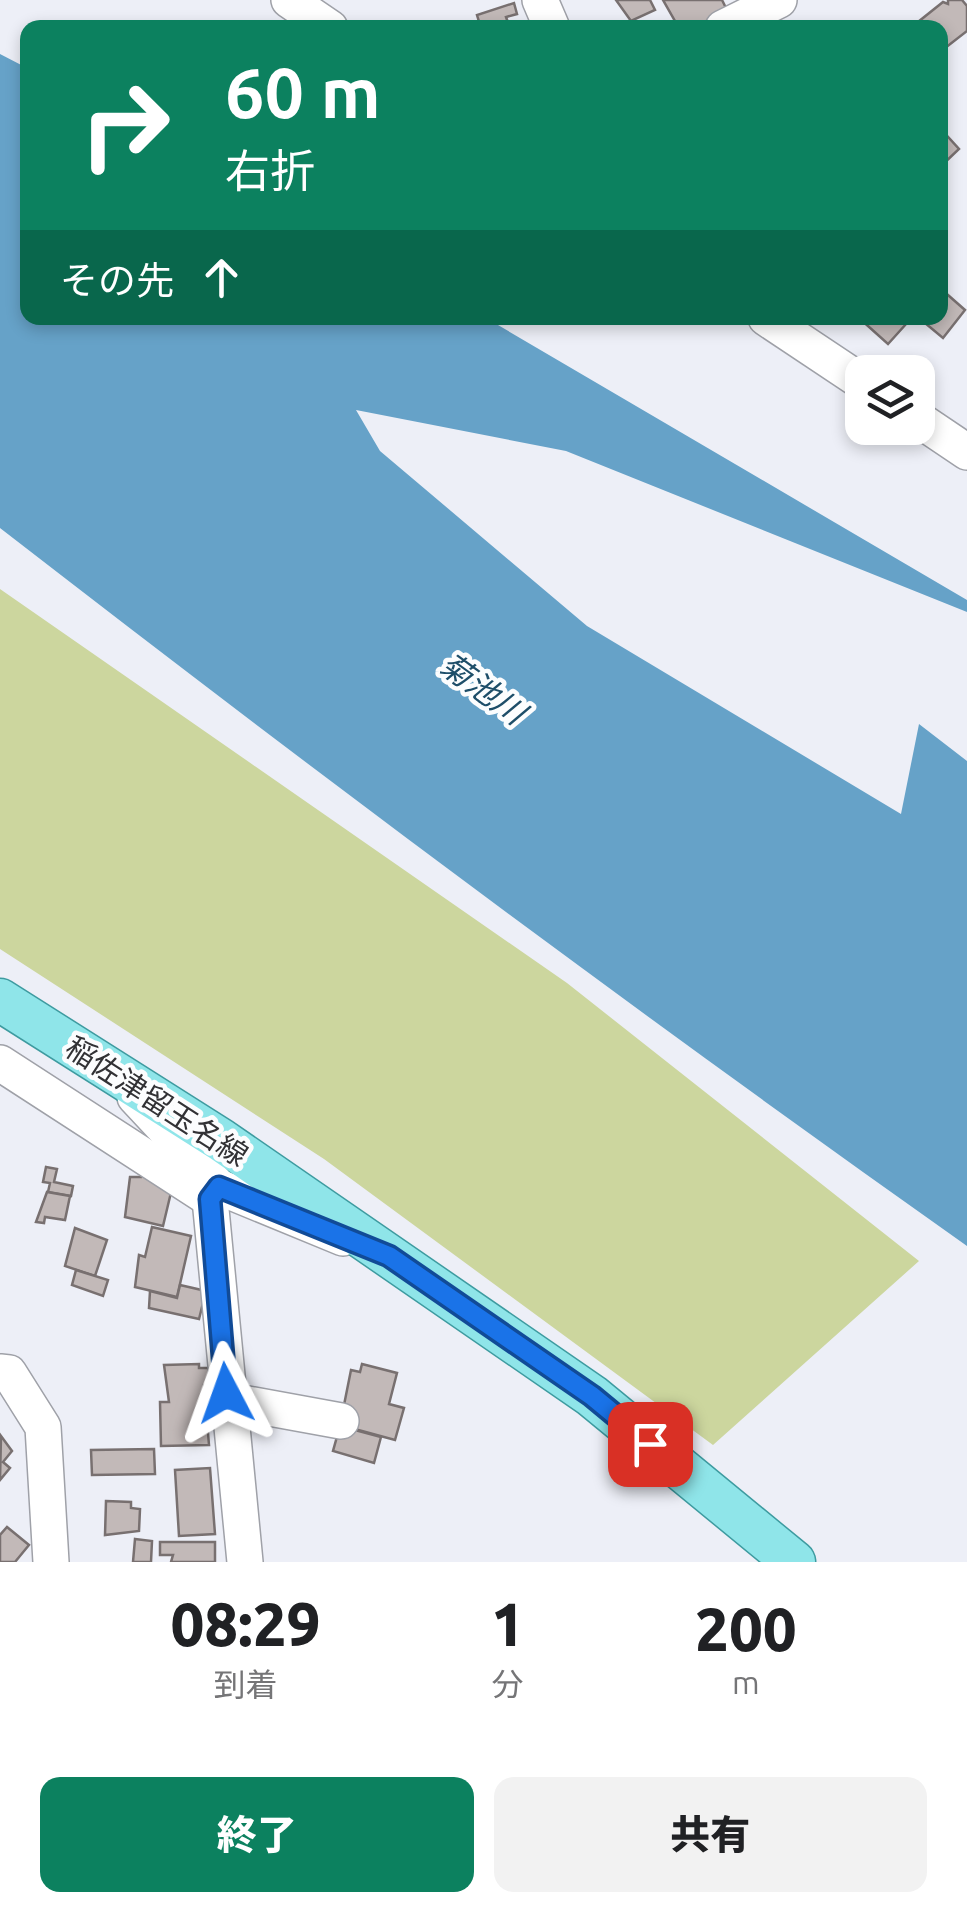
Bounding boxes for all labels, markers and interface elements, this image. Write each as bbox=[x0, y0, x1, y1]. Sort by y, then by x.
text: 60 m bbox=[225, 53, 381, 131]
icon: right bbox=[60, 60, 190, 190]
text: 右折 bbox=[225, 145, 315, 196]
icon: ahead bbox=[194, 250, 249, 305]
text: その先 bbox=[60, 259, 174, 301]
map controls bbox=[845, 355, 935, 445]
button: layers bbox=[845, 355, 935, 445]
water label: 菊池川 bbox=[434, 645, 535, 733]
street label: 稲佐津留玉名線 bbox=[60, 1030, 254, 1172]
position arrow bbox=[174, 1341, 278, 1445]
pin bbox=[608, 1402, 693, 1487]
icon: arrive bbox=[623, 1417, 678, 1472]
text: 08:29 bbox=[170, 1590, 321, 1657]
text: 1 bbox=[491, 1590, 525, 1657]
text: 200 bbox=[695, 1595, 797, 1662]
text: m bbox=[732, 1664, 760, 1700]
text: 到着 bbox=[213, 1666, 277, 1702]
text: 分 bbox=[492, 1666, 524, 1702]
button: 終了 bbox=[40, 1777, 474, 1892]
button: 共有 bbox=[494, 1777, 927, 1892]

